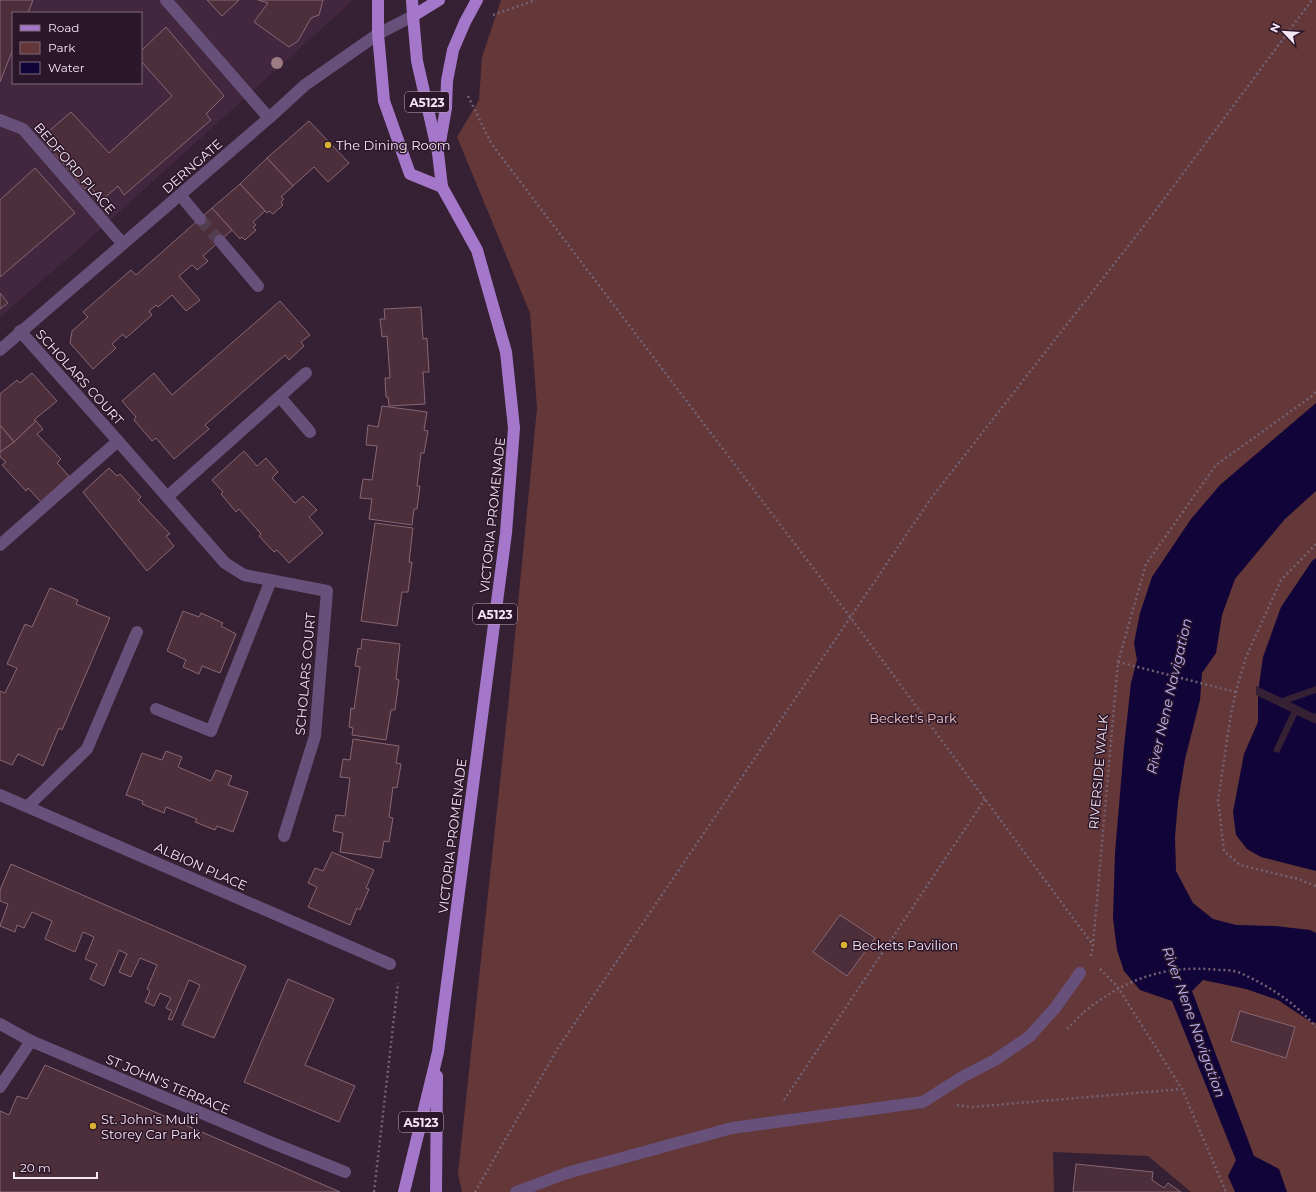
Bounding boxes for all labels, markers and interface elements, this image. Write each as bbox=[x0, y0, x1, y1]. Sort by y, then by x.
legend bbox=[12, 12, 142, 84]
north arrow bbox=[1264, 12, 1304, 52]
text: Road bbox=[48, 20, 79, 35]
text: N bbox=[1267, 21, 1283, 35]
text: Park bbox=[48, 40, 76, 55]
text: Water bbox=[48, 60, 85, 75]
road number: A5123 bbox=[405, 92, 449, 112]
street label: BEDFORD PLACE bbox=[31, 119, 119, 217]
street label: DERNGATE bbox=[159, 136, 225, 196]
place label: The Dining Room bbox=[336, 137, 451, 153]
marker: The Dining Room bbox=[323, 140, 333, 150]
street label: SCHOLARS COURT bbox=[33, 326, 128, 429]
street label: VICTORIA PROMENADE bbox=[476, 437, 508, 593]
road number: A5123 bbox=[473, 604, 517, 624]
street label: SCHOLARS COURT bbox=[292, 611, 318, 736]
water label: River Nene Navigation bbox=[1142, 616, 1196, 776]
park label: Becket's Park bbox=[869, 710, 957, 726]
street label: RIVERSIDE WALK bbox=[1085, 713, 1111, 830]
street label: VICTORIA PROMENADE bbox=[435, 758, 469, 914]
street label: ALBION PLACE bbox=[152, 838, 250, 894]
place label: Beckets Pavilion bbox=[852, 937, 958, 953]
marker: Beckets Pavilion bbox=[839, 940, 849, 950]
water label: River Nene Navigation bbox=[1158, 944, 1230, 1100]
street label: ST JOHN'S TERRACE bbox=[103, 1051, 233, 1117]
place label: St. John's Multi Storey Car Park bbox=[101, 1111, 201, 1142]
road number: A5123 bbox=[399, 1112, 443, 1132]
marker: St. John's Multi Storey Car Park bbox=[88, 1121, 98, 1131]
scale bar bbox=[14, 1154, 97, 1180]
text: 20 m bbox=[20, 1160, 51, 1175]

